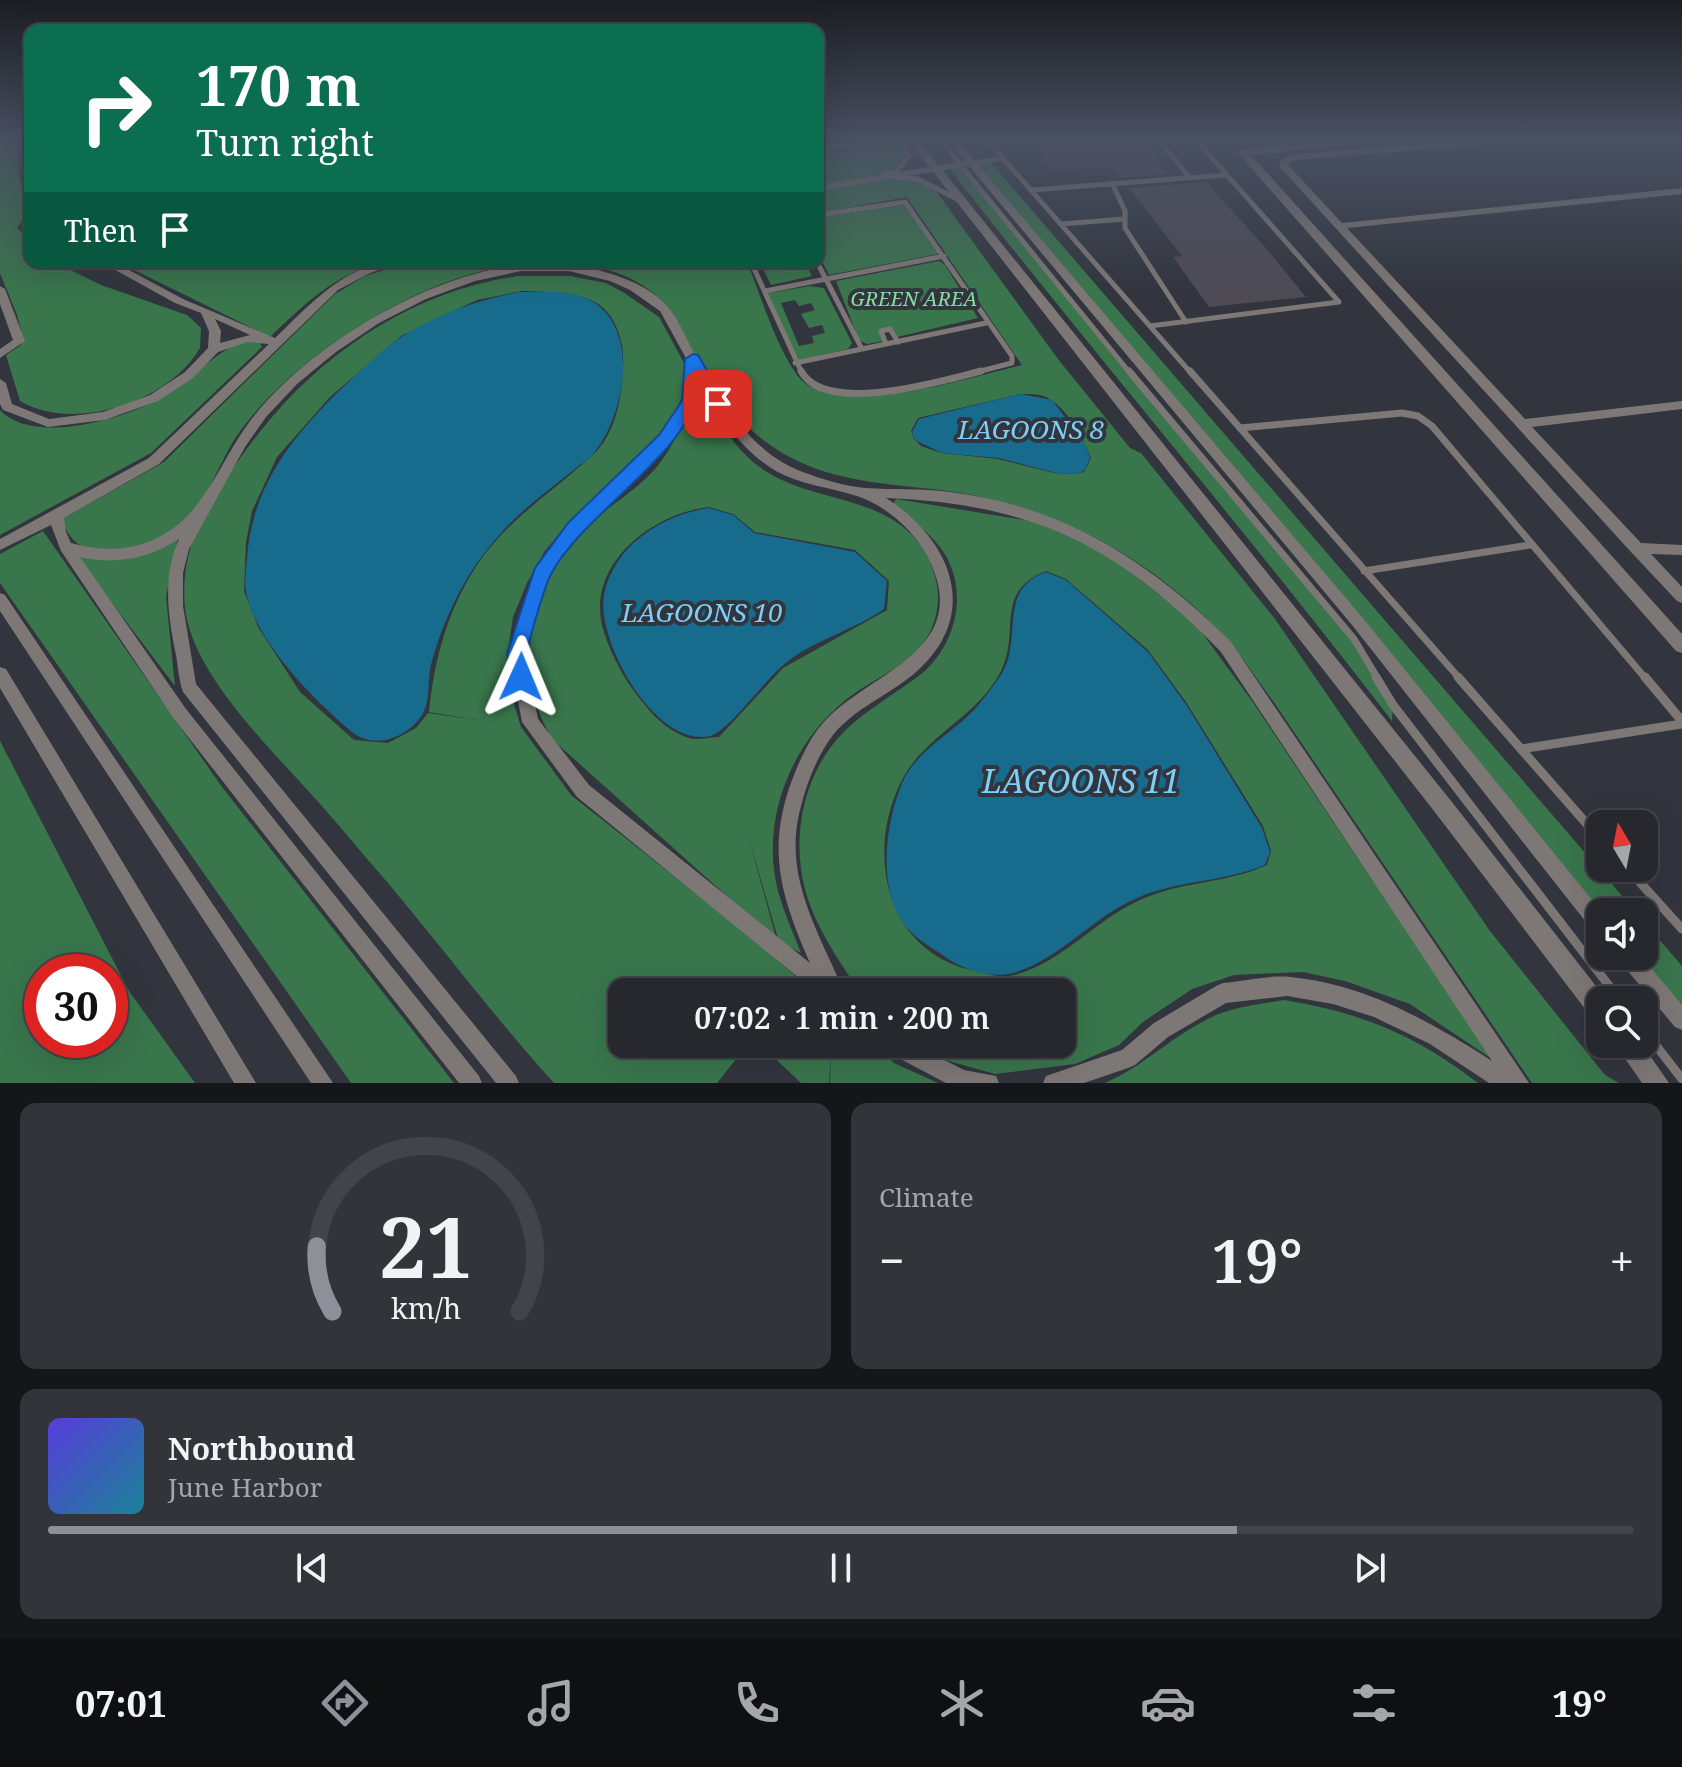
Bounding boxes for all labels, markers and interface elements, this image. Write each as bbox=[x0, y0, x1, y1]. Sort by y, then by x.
text: 170 m bbox=[196, 46, 361, 122]
icon: right bbox=[64, 56, 168, 160]
text: Turn right bbox=[196, 118, 374, 167]
icon: arrive bbox=[153, 208, 197, 252]
text: Then bbox=[64, 210, 137, 251]
park label: GREEN AREA bbox=[851, 285, 977, 312]
pin bbox=[684, 370, 752, 438]
icon: arrive bbox=[696, 382, 740, 426]
water label: LAGOONS 8 bbox=[957, 411, 1104, 447]
water label: LAGOONS 10 bbox=[621, 594, 782, 630]
position arrow bbox=[479, 635, 563, 719]
water label: LAGOONS 11 bbox=[981, 759, 1180, 802]
north arrow bbox=[1586, 810, 1658, 882]
map controls bbox=[1586, 810, 1658, 1058]
button: sound bbox=[1586, 898, 1658, 970]
speed limit sign: 30 bbox=[24, 954, 128, 1058]
button: search bbox=[1586, 986, 1658, 1058]
text: 07:02 · 1 min · 200 m bbox=[694, 997, 990, 1038]
text: Climate bbox=[879, 1179, 974, 1215]
text: 21 bbox=[378, 1189, 473, 1302]
text: 19° bbox=[1211, 1219, 1303, 1301]
text: − bbox=[879, 1230, 904, 1290]
text: + bbox=[1609, 1230, 1634, 1290]
text: km/h bbox=[390, 1288, 461, 1327]
text: Northbound bbox=[168, 1428, 355, 1469]
text: June Harbor bbox=[168, 1469, 322, 1505]
icon: previous bbox=[290, 1546, 334, 1590]
icon: pause bbox=[819, 1546, 863, 1590]
icon: next bbox=[1348, 1546, 1392, 1590]
icon: directions bbox=[317, 1675, 373, 1731]
icon: music bbox=[523, 1675, 579, 1731]
icon: phone bbox=[729, 1675, 785, 1731]
icon: climate bbox=[934, 1675, 990, 1731]
icon: car bbox=[1140, 1675, 1196, 1731]
icon: filters bbox=[1346, 1675, 1402, 1731]
text: 07:01 bbox=[75, 1679, 167, 1728]
text: 19° bbox=[1552, 1679, 1607, 1728]

